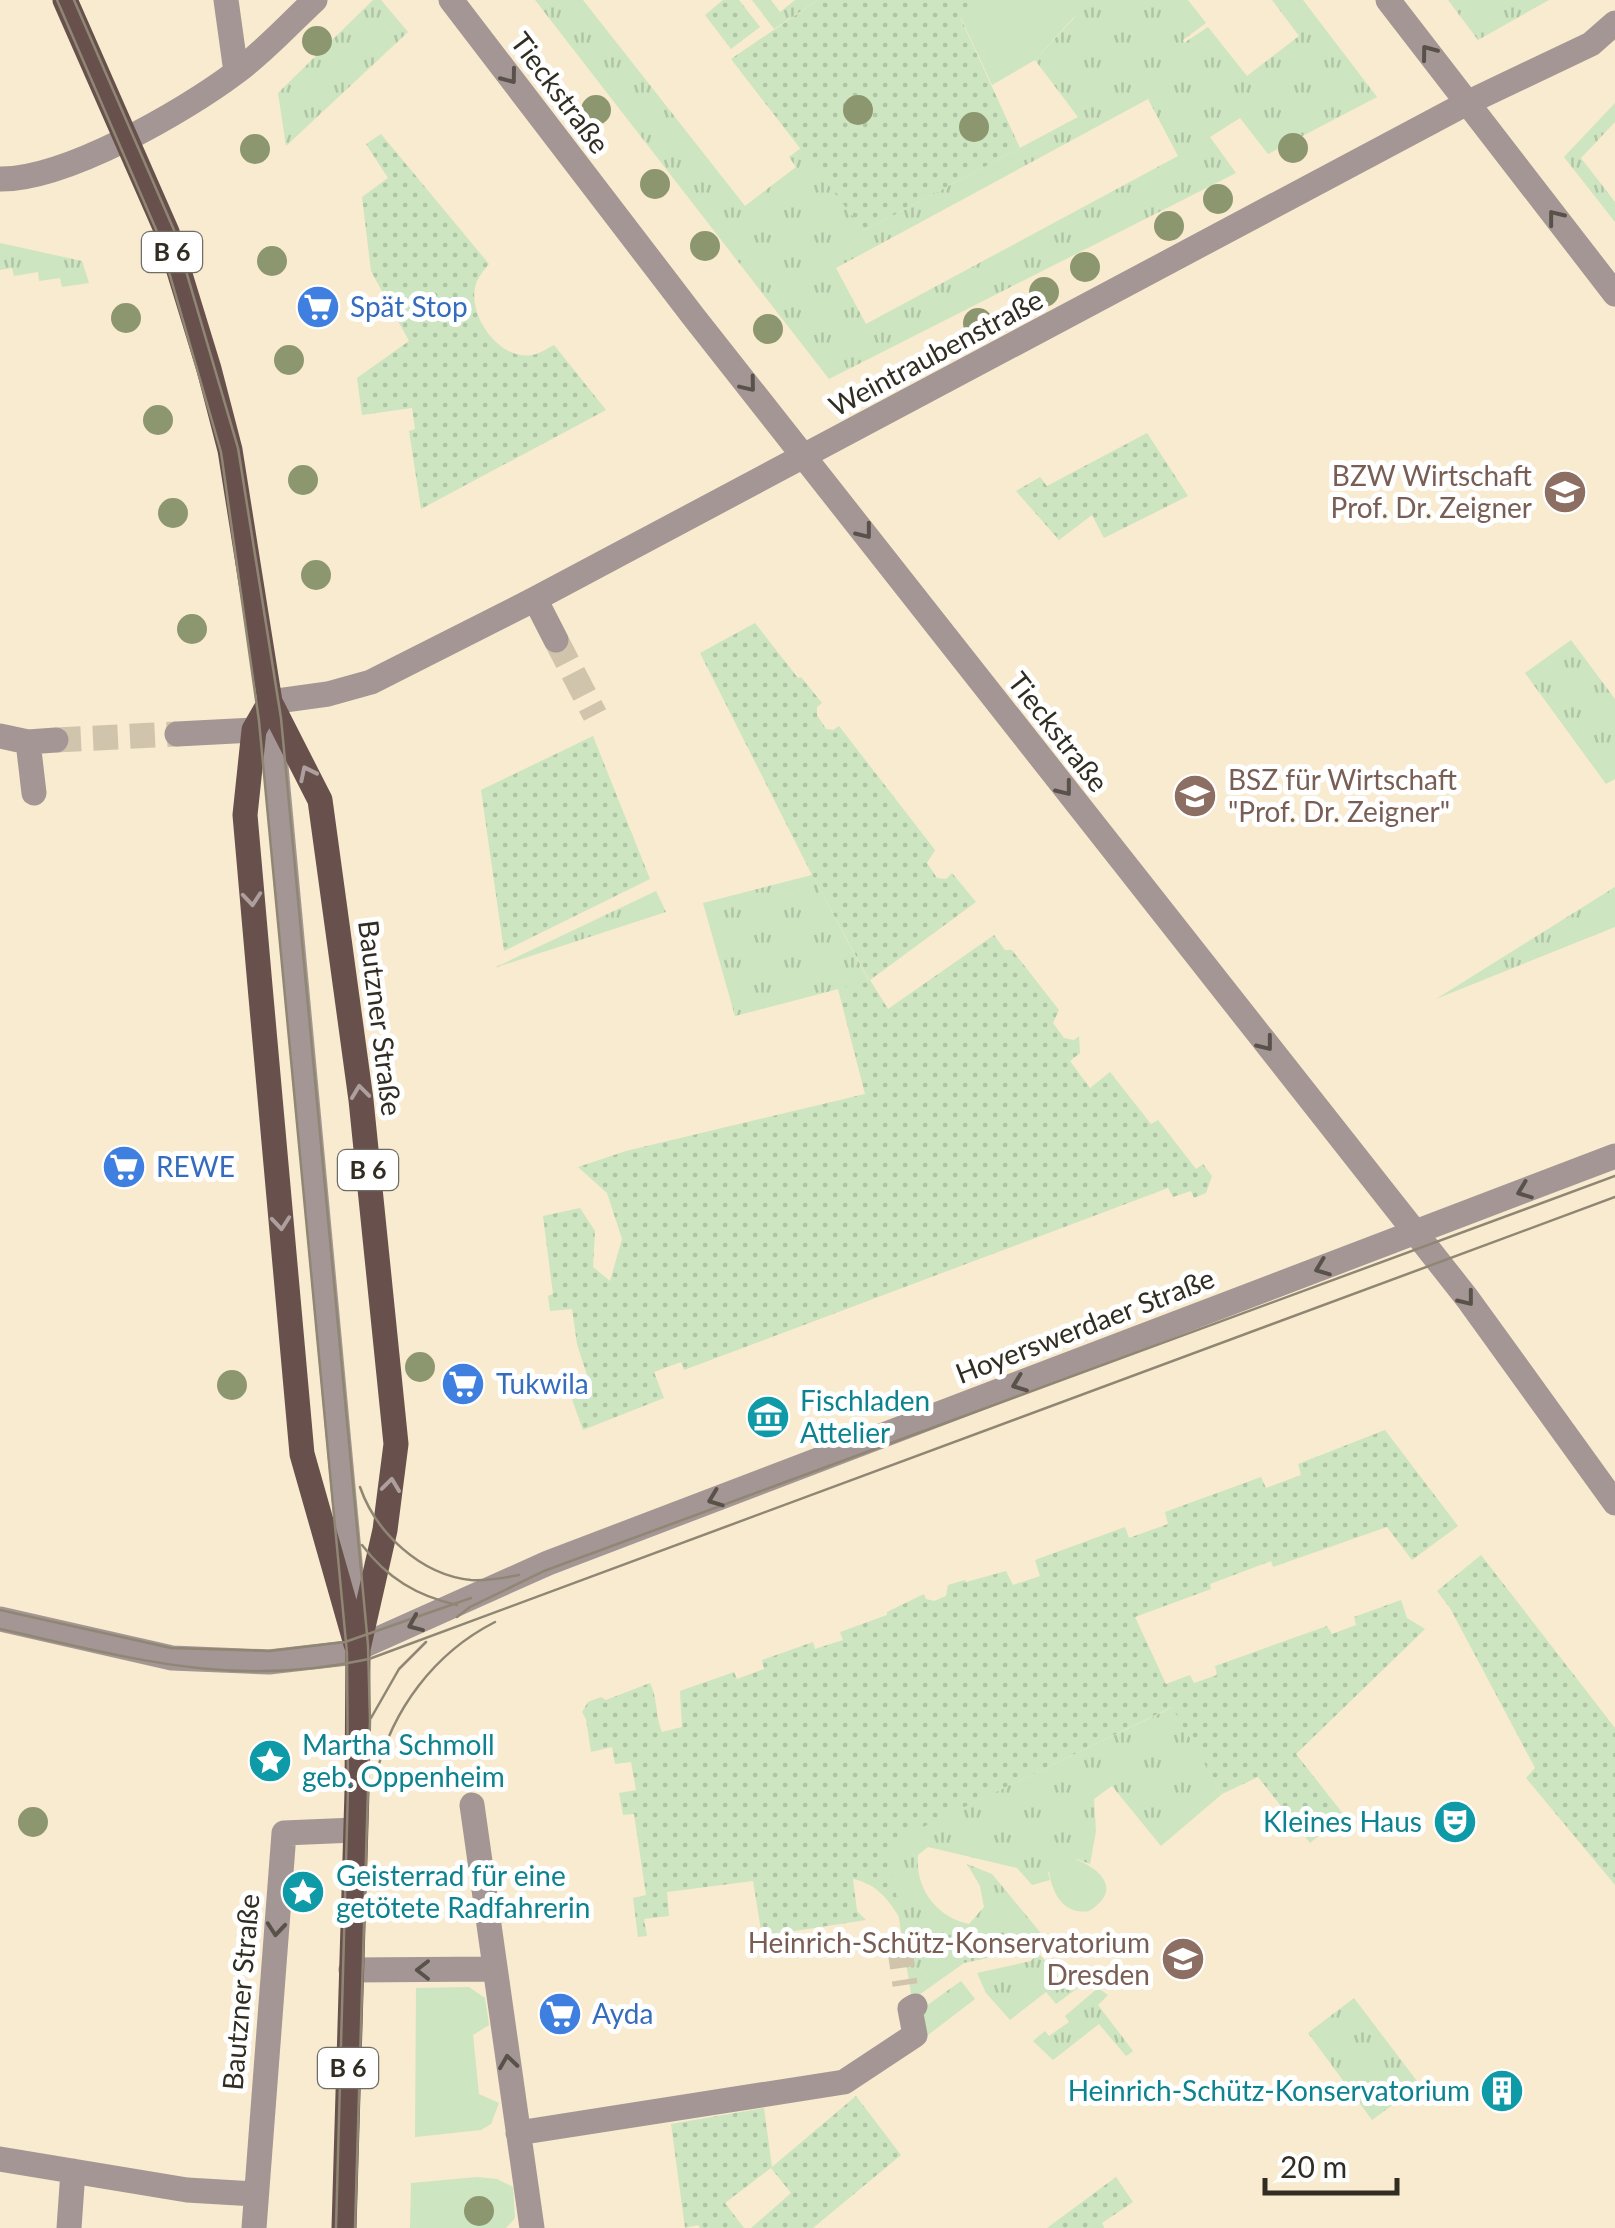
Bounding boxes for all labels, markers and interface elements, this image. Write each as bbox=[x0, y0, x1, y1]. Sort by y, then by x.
street label: Tieckstraße bbox=[504, 25, 617, 160]
one-way arrow bbox=[1422, 45, 1439, 63]
one-way arrow bbox=[499, 66, 516, 84]
one-way arrow bbox=[1549, 210, 1567, 228]
road number: B 6 bbox=[142, 232, 202, 272]
street label: Weintraubenstraße bbox=[823, 281, 1048, 423]
supermarket icon: Spät Stop bbox=[295, 284, 341, 330]
place label: Spät Stop bbox=[350, 289, 468, 323]
one-way arrow bbox=[737, 374, 755, 392]
place label: BZW Wirtschaft Prof. Dr. Zeigner bbox=[1331, 458, 1532, 524]
school or university icon: BZW Wirtschaft Prof. Dr. Zeigner bbox=[1542, 469, 1588, 515]
one-way arrow bbox=[853, 521, 871, 539]
street label: Tieckstraße bbox=[1001, 665, 1116, 798]
place label: BSZ für Wirtschaft "Prof. Dr. Zeigner" bbox=[1228, 762, 1457, 828]
one-way arrow bbox=[299, 765, 319, 783]
school or university icon: BSZ für Wirtschaft "Prof. Dr. Zeigner" bbox=[1172, 773, 1218, 819]
one-way arrow bbox=[1053, 778, 1070, 796]
one-way arrow bbox=[241, 892, 262, 908]
street label: Bautzner Straße bbox=[352, 918, 410, 1118]
one-way arrow bbox=[1254, 1033, 1271, 1051]
one-way arrow bbox=[350, 1084, 371, 1100]
supermarket icon: REWE bbox=[101, 1144, 147, 1190]
place label: REWE bbox=[156, 1149, 235, 1183]
road number: B 6 bbox=[338, 1150, 398, 1190]
one-way arrow bbox=[1516, 1179, 1534, 1199]
one-way arrow bbox=[270, 1215, 292, 1231]
one-way arrow bbox=[1315, 1256, 1332, 1277]
street label: Hoyerswerdaer Straße bbox=[950, 1260, 1219, 1390]
one-way arrow bbox=[1455, 1288, 1473, 1306]
supermarket icon: Tukwila bbox=[440, 1361, 486, 1407]
place label: Tukwila bbox=[496, 1366, 589, 1400]
one-way arrow bbox=[1011, 1372, 1028, 1392]
place label: Fischladen Attelier bbox=[800, 1383, 930, 1449]
museum icon: Fischladen Attelier bbox=[745, 1394, 791, 1440]
one-way arrow bbox=[379, 1476, 400, 1493]
one-way arrow bbox=[707, 1488, 725, 1508]
one-way arrow bbox=[407, 1612, 425, 1632]
place label: Martha Schmoll geb. Oppenheim bbox=[302, 1727, 505, 1793]
place icon: Martha Schmoll geb. Oppenheim bbox=[247, 1738, 293, 1784]
theatre icon: Kleines Haus bbox=[1432, 1799, 1478, 1845]
place label: Kleines Haus bbox=[1263, 1804, 1422, 1838]
place label: Geisterrad für eine getötete Radfahrerin bbox=[336, 1858, 590, 1924]
place icon: Geisterrad für eine getötete Radfahrerin bbox=[280, 1869, 326, 1915]
street label: Bautzner Straße bbox=[214, 1892, 266, 2091]
one-way arrow bbox=[266, 1921, 288, 1937]
place label: Heinrich-Schütz-Konservatorium Dresden bbox=[748, 1925, 1150, 1991]
school or university icon: Heinrich-Schütz-Konservatorium Dresden bbox=[1160, 1936, 1206, 1982]
one-way arrow bbox=[415, 1959, 431, 1980]
supermarket icon: Ayda bbox=[537, 1991, 583, 2037]
place label: Ayda bbox=[592, 1996, 653, 2030]
road number: B 6 bbox=[318, 2048, 378, 2088]
one-way arrow bbox=[499, 2054, 520, 2070]
building icon: Heinrich-Schütz-Konservatorium bbox=[1479, 2068, 1525, 2114]
place label: Heinrich-Schütz-Konservatorium bbox=[1068, 2073, 1470, 2107]
scale bar bbox=[1265, 2133, 1398, 2195]
text: 20 m bbox=[1280, 2148, 1347, 2184]

